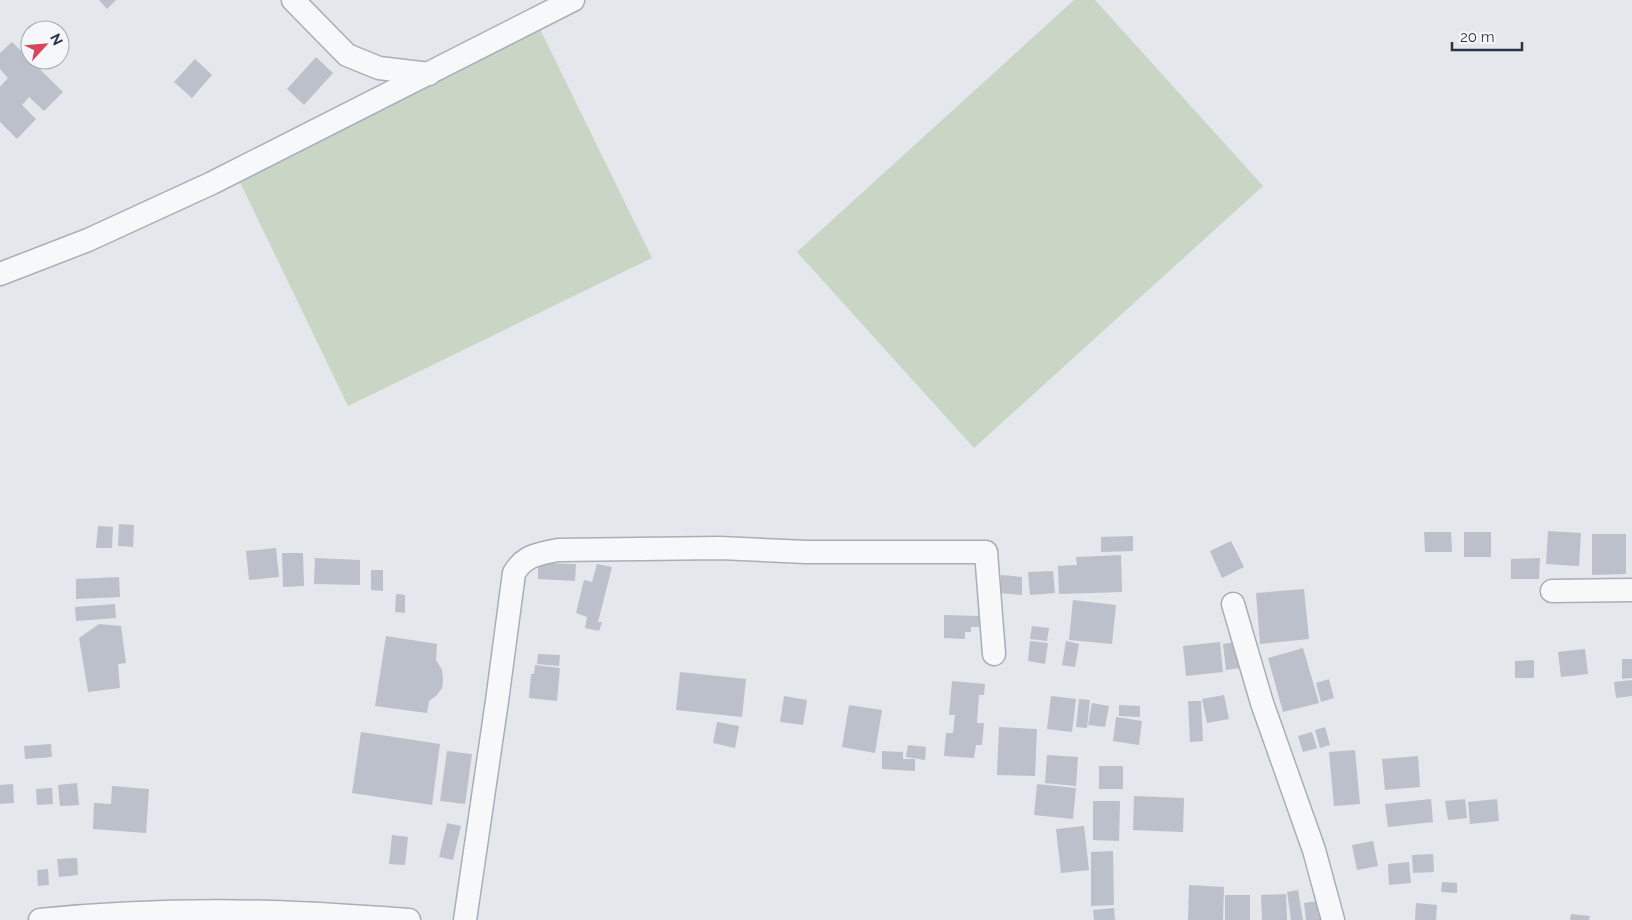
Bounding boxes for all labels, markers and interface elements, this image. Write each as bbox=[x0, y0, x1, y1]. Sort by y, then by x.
north arrow bbox=[20, 20, 70, 70]
scale bar bbox=[1452, 20, 1522, 52]
text: 20 m bbox=[1460, 28, 1495, 46]
text: N bbox=[47, 31, 66, 48]

